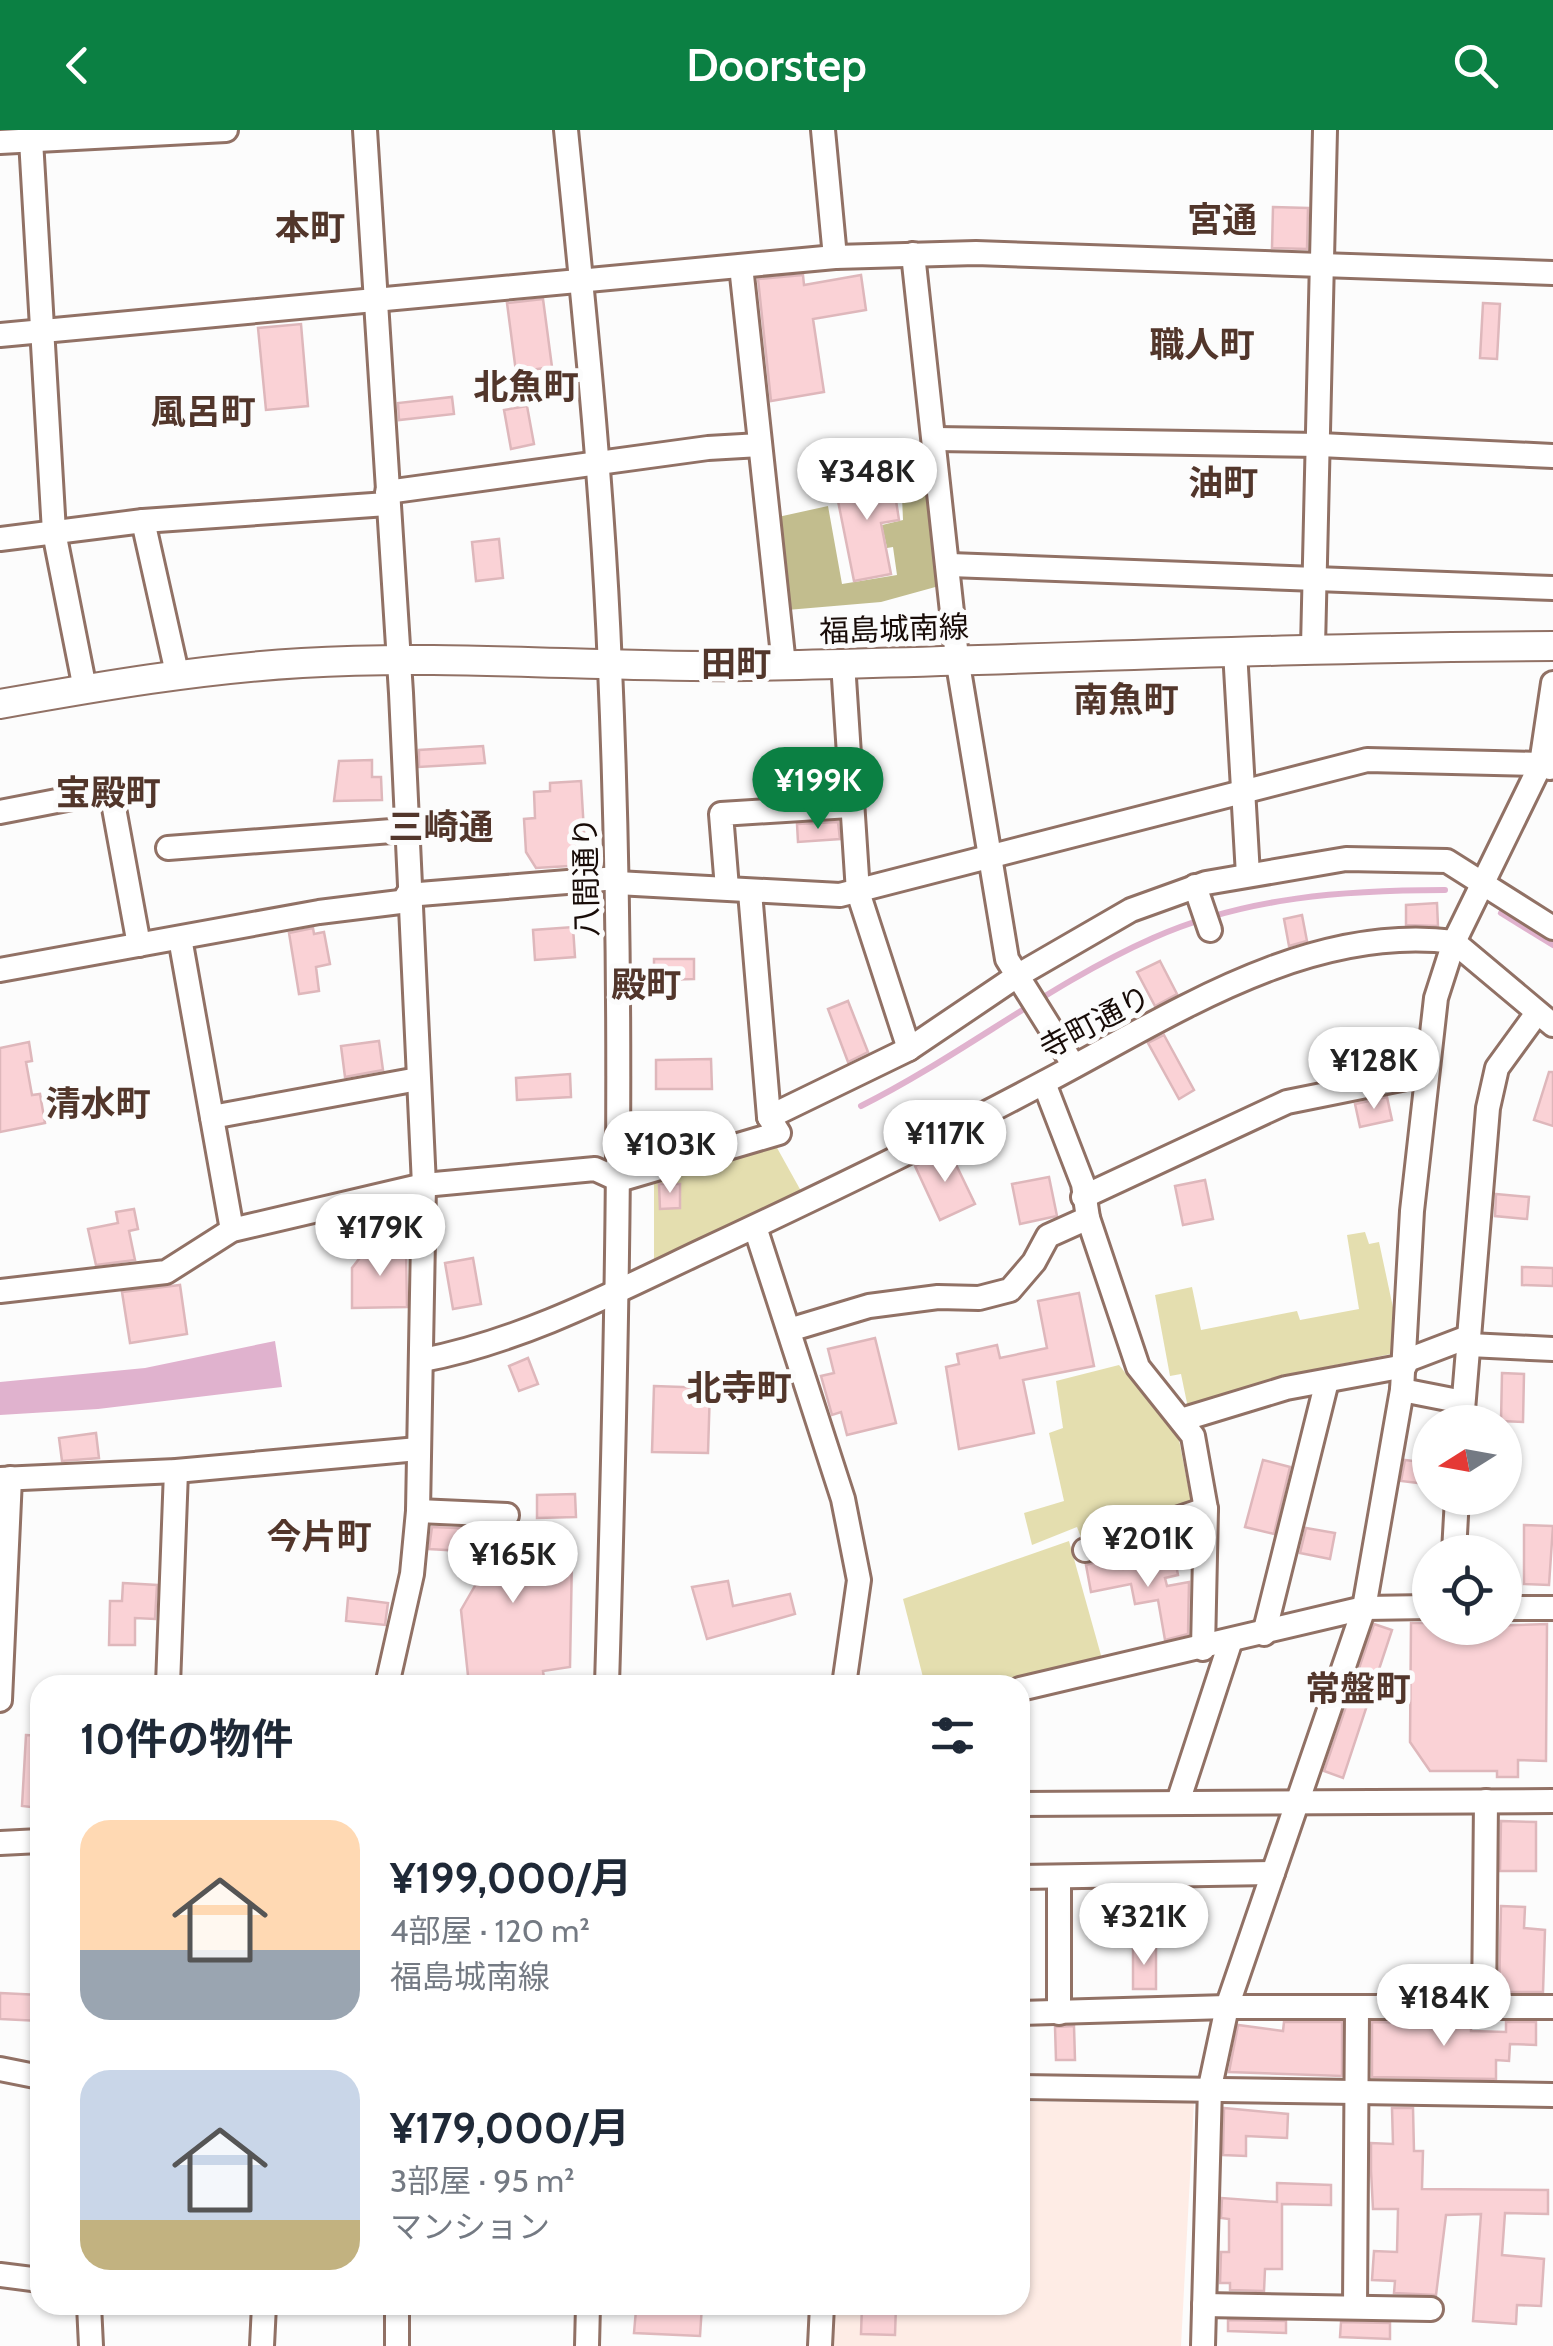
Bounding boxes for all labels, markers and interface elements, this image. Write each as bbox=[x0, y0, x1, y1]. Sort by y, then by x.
icon: back bbox=[50, 38, 105, 93]
text: Doorstep bbox=[686, 38, 867, 92]
icon: search bbox=[1448, 38, 1503, 93]
district label: 宮通 bbox=[1187, 198, 1257, 241]
district label: 本町 bbox=[275, 206, 345, 249]
district label: 職人町 bbox=[1149, 323, 1255, 366]
district label: 北魚町 bbox=[473, 365, 579, 408]
district label: 風呂町 bbox=[150, 390, 256, 433]
pin: ¥348K bbox=[797, 438, 937, 523]
text: ¥348K bbox=[819, 451, 915, 490]
district label: 油町 bbox=[1188, 461, 1258, 504]
street label: 福島城南線 bbox=[818, 608, 970, 650]
district label: 田町 bbox=[701, 642, 771, 685]
district label: 南魚町 bbox=[1073, 678, 1179, 721]
pin: ¥199K bbox=[748, 747, 888, 832]
text: ¥199K bbox=[774, 760, 862, 799]
district label: 宝殿町 bbox=[55, 771, 161, 814]
district label: 三崎通 bbox=[388, 805, 494, 848]
street label: 八間通り bbox=[566, 817, 606, 937]
district label: 殿町 bbox=[611, 963, 681, 1006]
street label: 寺町通り bbox=[1033, 977, 1157, 1067]
pin: ¥128K bbox=[1304, 1027, 1444, 1112]
text: ¥128K bbox=[1330, 1040, 1418, 1079]
district label: 清水町 bbox=[45, 1082, 151, 1125]
pin: ¥117K bbox=[875, 1100, 1015, 1185]
pin: ¥103K bbox=[600, 1111, 740, 1196]
text: ¥117K bbox=[905, 1113, 985, 1152]
text: ¥103K bbox=[624, 1124, 716, 1163]
pin: ¥179K bbox=[310, 1194, 450, 1279]
text: ¥179K bbox=[337, 1207, 423, 1246]
district label: 北寺町 bbox=[686, 1366, 792, 1409]
north arrow bbox=[1412, 1405, 1522, 1515]
map controls bbox=[1412, 1405, 1522, 1645]
pin: ¥201K bbox=[1078, 1505, 1218, 1590]
district label: 今片町 bbox=[266, 1515, 372, 1558]
text: ¥201K bbox=[1103, 1518, 1193, 1557]
pin: ¥165K bbox=[443, 1521, 583, 1606]
text: ¥165K bbox=[470, 1534, 556, 1573]
button: locate bbox=[1412, 1535, 1522, 1645]
district label: 常盤町 bbox=[1305, 1667, 1411, 1710]
icon: filters bbox=[925, 1708, 980, 1763]
text: 10件の物件 bbox=[80, 1713, 293, 1765]
text: ¥199,000/月 bbox=[390, 1852, 632, 1904]
icon: home bbox=[160, 1860, 280, 1980]
pin: ¥321K bbox=[1074, 1883, 1214, 1968]
text: ¥321K bbox=[1101, 1896, 1187, 1935]
text: 4部屋 · 120 m² bbox=[390, 1911, 590, 1950]
text: 福島城南線 bbox=[390, 1957, 550, 1996]
pin: ¥184K bbox=[1374, 1964, 1514, 2049]
text: ¥184K bbox=[1399, 1977, 1489, 2016]
text: ¥179,000/月 bbox=[390, 2102, 630, 2154]
icon: home bbox=[160, 2110, 280, 2230]
text: 3部屋 · 95 m² bbox=[390, 2161, 575, 2200]
text: マンション bbox=[390, 2207, 550, 2246]

